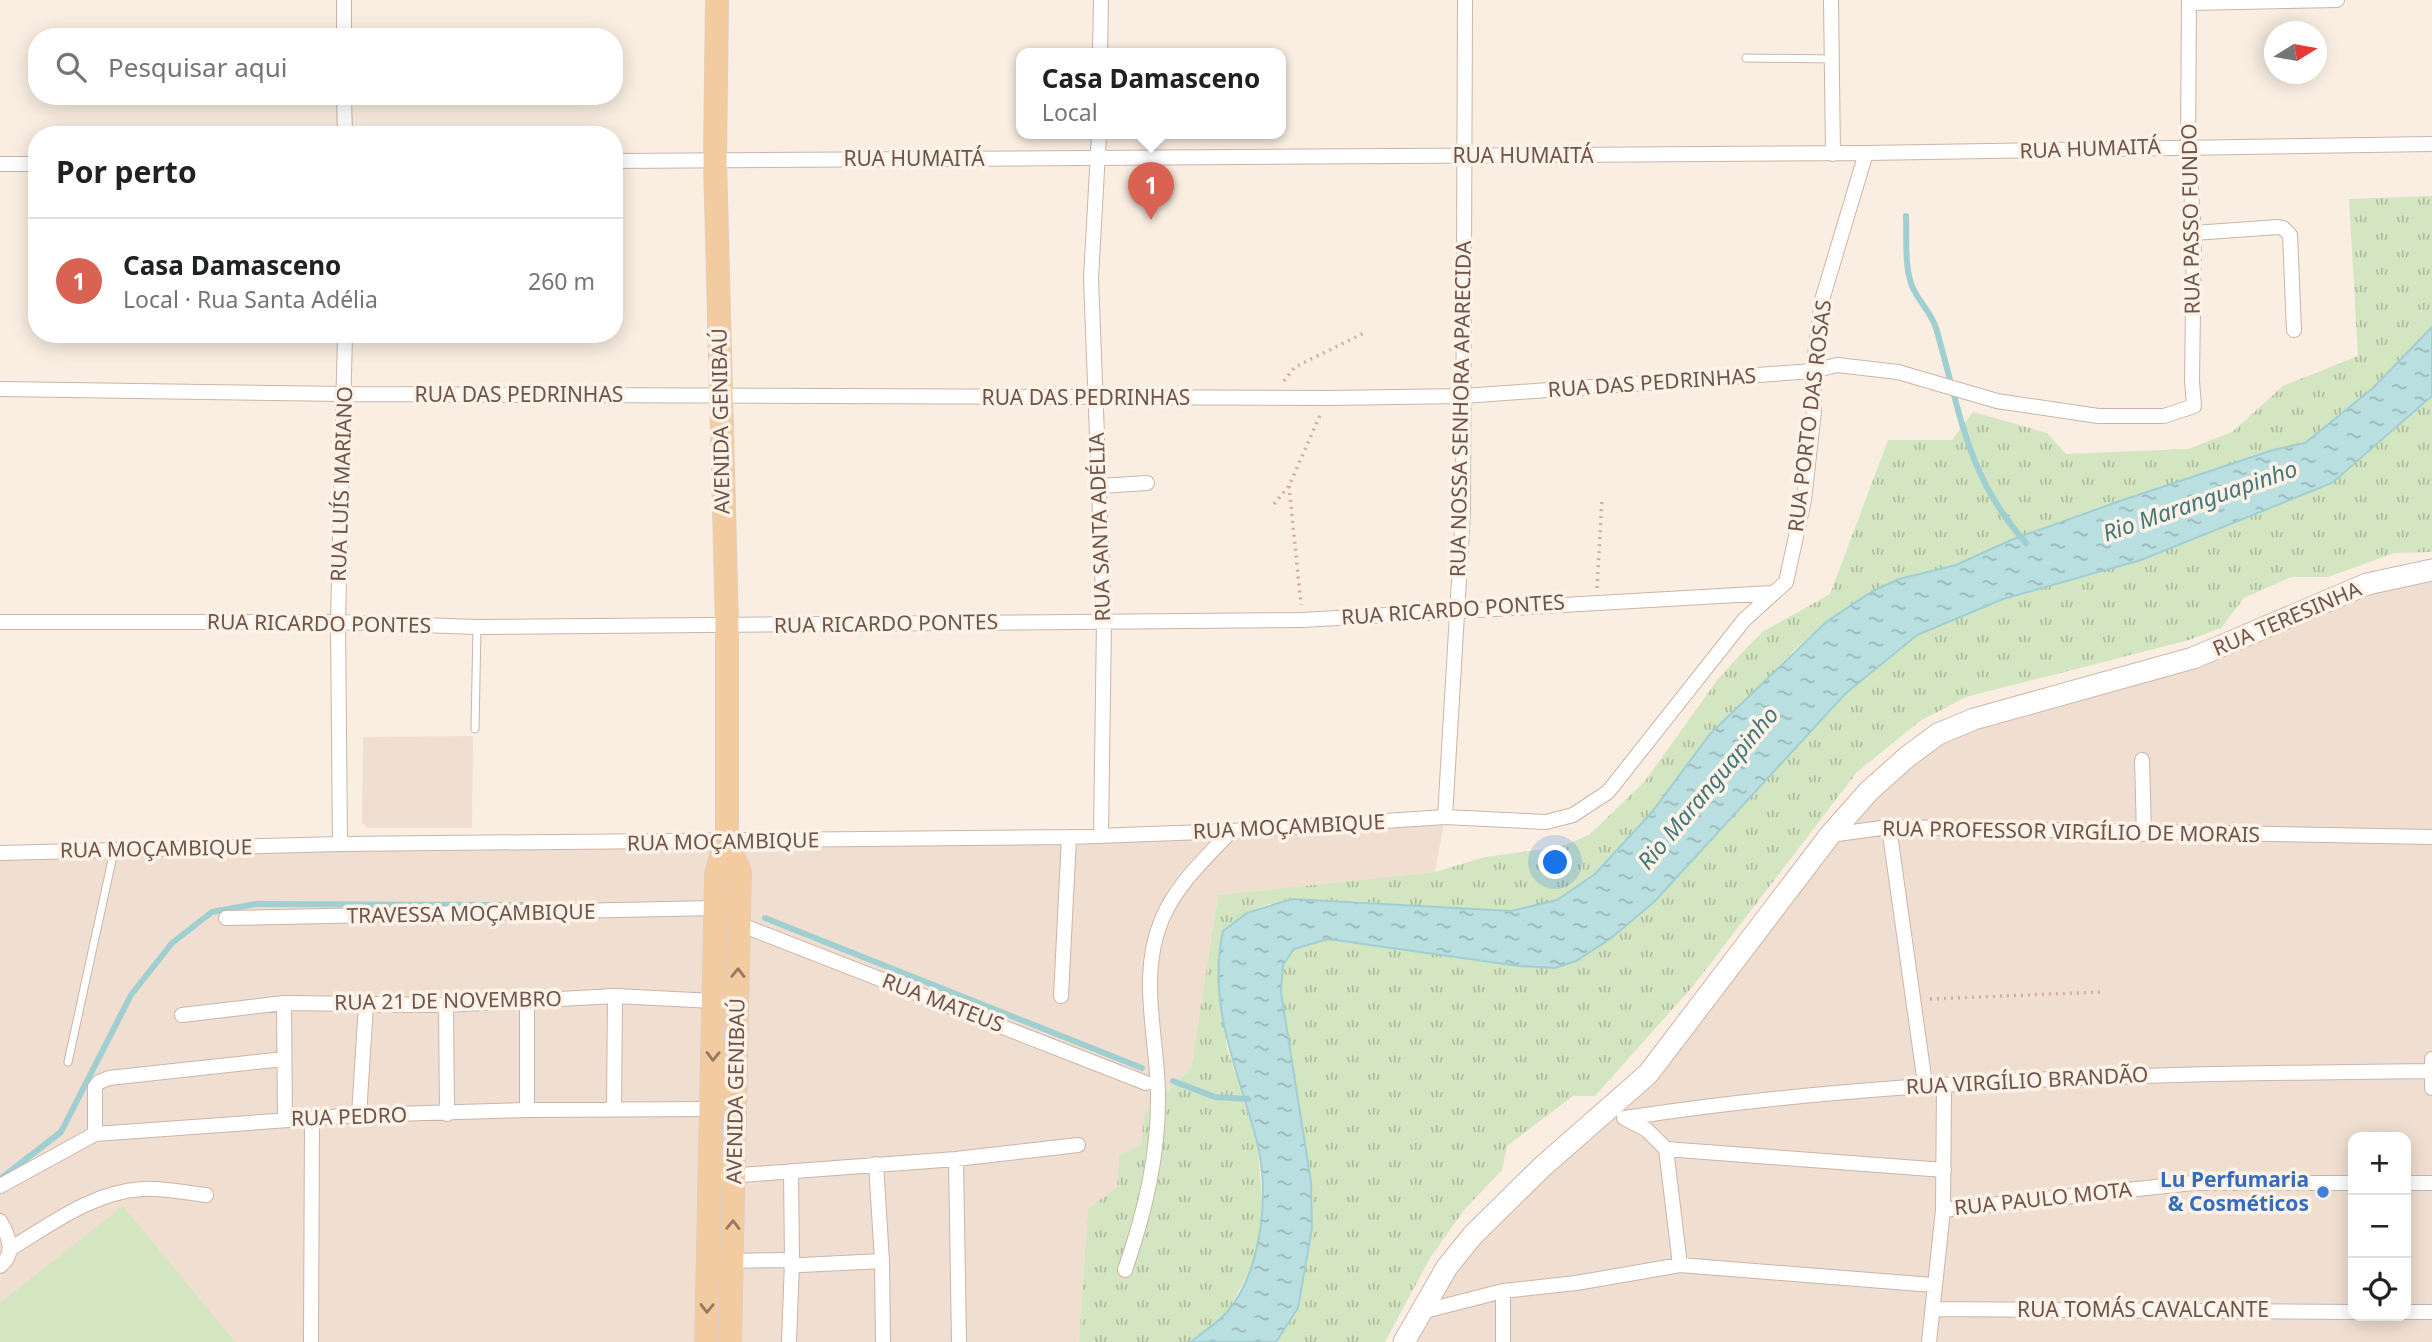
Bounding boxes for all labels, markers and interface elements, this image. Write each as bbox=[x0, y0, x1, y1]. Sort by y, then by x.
north arrow bbox=[2264, 21, 2327, 84]
search box bbox=[28, 28, 623, 105]
icon: search bbox=[52, 48, 90, 86]
popup bbox=[1016, 48, 1286, 139]
text: Pesquisar aqui bbox=[108, 49, 288, 85]
text: Casa Damasceno bbox=[1042, 60, 1260, 96]
text: Local bbox=[1042, 96, 1098, 128]
street label: RUA PASSO FUNDO bbox=[2174, 123, 2206, 315]
street label: RUA HUMAITÁ bbox=[2019, 132, 2162, 164]
street label: RUA HUMAITÁ bbox=[1452, 141, 1594, 169]
street label: RUA HUMAITÁ bbox=[843, 144, 985, 172]
text: Por perto bbox=[56, 151, 197, 192]
pin: 1 bbox=[1128, 162, 1174, 220]
street label: RUA NOSSA SENHORA APARECIDA bbox=[1443, 240, 1477, 577]
text: Casa Damasceno bbox=[123, 247, 341, 283]
text: 1 bbox=[72, 265, 86, 297]
text: 260 m bbox=[528, 265, 595, 297]
text: Local · Rua Santa Adélia bbox=[123, 283, 378, 315]
street label: RUA PORTO DAS ROSAS bbox=[1781, 298, 1837, 534]
street label: AVENIDA GENIBAÚ bbox=[704, 328, 736, 514]
street label: RUA DAS PEDRINHAS bbox=[1547, 361, 1757, 403]
street label: RUA DAS PEDRINHAS bbox=[415, 380, 623, 408]
street label: RUA DAS PEDRINHAS bbox=[982, 383, 1190, 411]
street label: RUA LUÍS MARIANO bbox=[324, 386, 358, 582]
street label: RUA SANTA ADÉLIA bbox=[1082, 432, 1116, 622]
water label: Rio Maranguapinho bbox=[2098, 452, 2301, 548]
street label: RUA TERESINHA bbox=[2208, 574, 2366, 662]
street label: RUA RICARDO PONTES bbox=[1340, 587, 1566, 631]
street label: RUA RICARDO PONTES bbox=[207, 607, 431, 639]
street label: RUA RICARDO PONTES bbox=[774, 607, 998, 639]
water label: Rio Maranguapinho bbox=[1629, 699, 1785, 876]
street label: RUA MOÇAMBIQUE bbox=[1192, 807, 1386, 845]
street label: RUA PROFESSOR VIRGÍLIO DE MORAIS bbox=[1882, 814, 2260, 848]
street label: RUA MOÇAMBIQUE bbox=[627, 825, 819, 857]
street label: RUA MOÇAMBIQUE bbox=[60, 832, 252, 864]
your location bbox=[1538, 845, 1572, 879]
street label: TRAVESSA MOÇAMBIQUE bbox=[346, 897, 596, 929]
street label: RUA MATEUS bbox=[878, 966, 1008, 1038]
one-way arrow bbox=[730, 967, 746, 978]
street label: RUA 21 DE NOVEMBRO bbox=[334, 984, 562, 1016]
street label: AVENIDA GENIBAÚ bbox=[719, 998, 751, 1184]
one-way arrow bbox=[705, 1051, 721, 1061]
street label: RUA VIRGÍLIO BRANDÃO bbox=[1905, 1060, 2149, 1100]
street label: RUA PEDRO bbox=[290, 1100, 408, 1132]
map controls bbox=[2348, 1132, 2411, 1321]
button: + bbox=[2348, 1132, 2411, 1195]
place label: Lu Perfumaria & Cosméticos bbox=[2160, 1165, 2309, 1217]
street label: RUA PAULO MOTA bbox=[1953, 1175, 2134, 1221]
marker: Lu Perfumaria & Cosméticos bbox=[2315, 1184, 2331, 1200]
button: − bbox=[2348, 1195, 2411, 1258]
one-way arrow bbox=[725, 1219, 741, 1230]
button: locate bbox=[2348, 1258, 2411, 1321]
street label: RUA TOMÁS CAVALCANTE bbox=[2017, 1295, 2269, 1323]
one-way arrow bbox=[700, 1302, 715, 1313]

